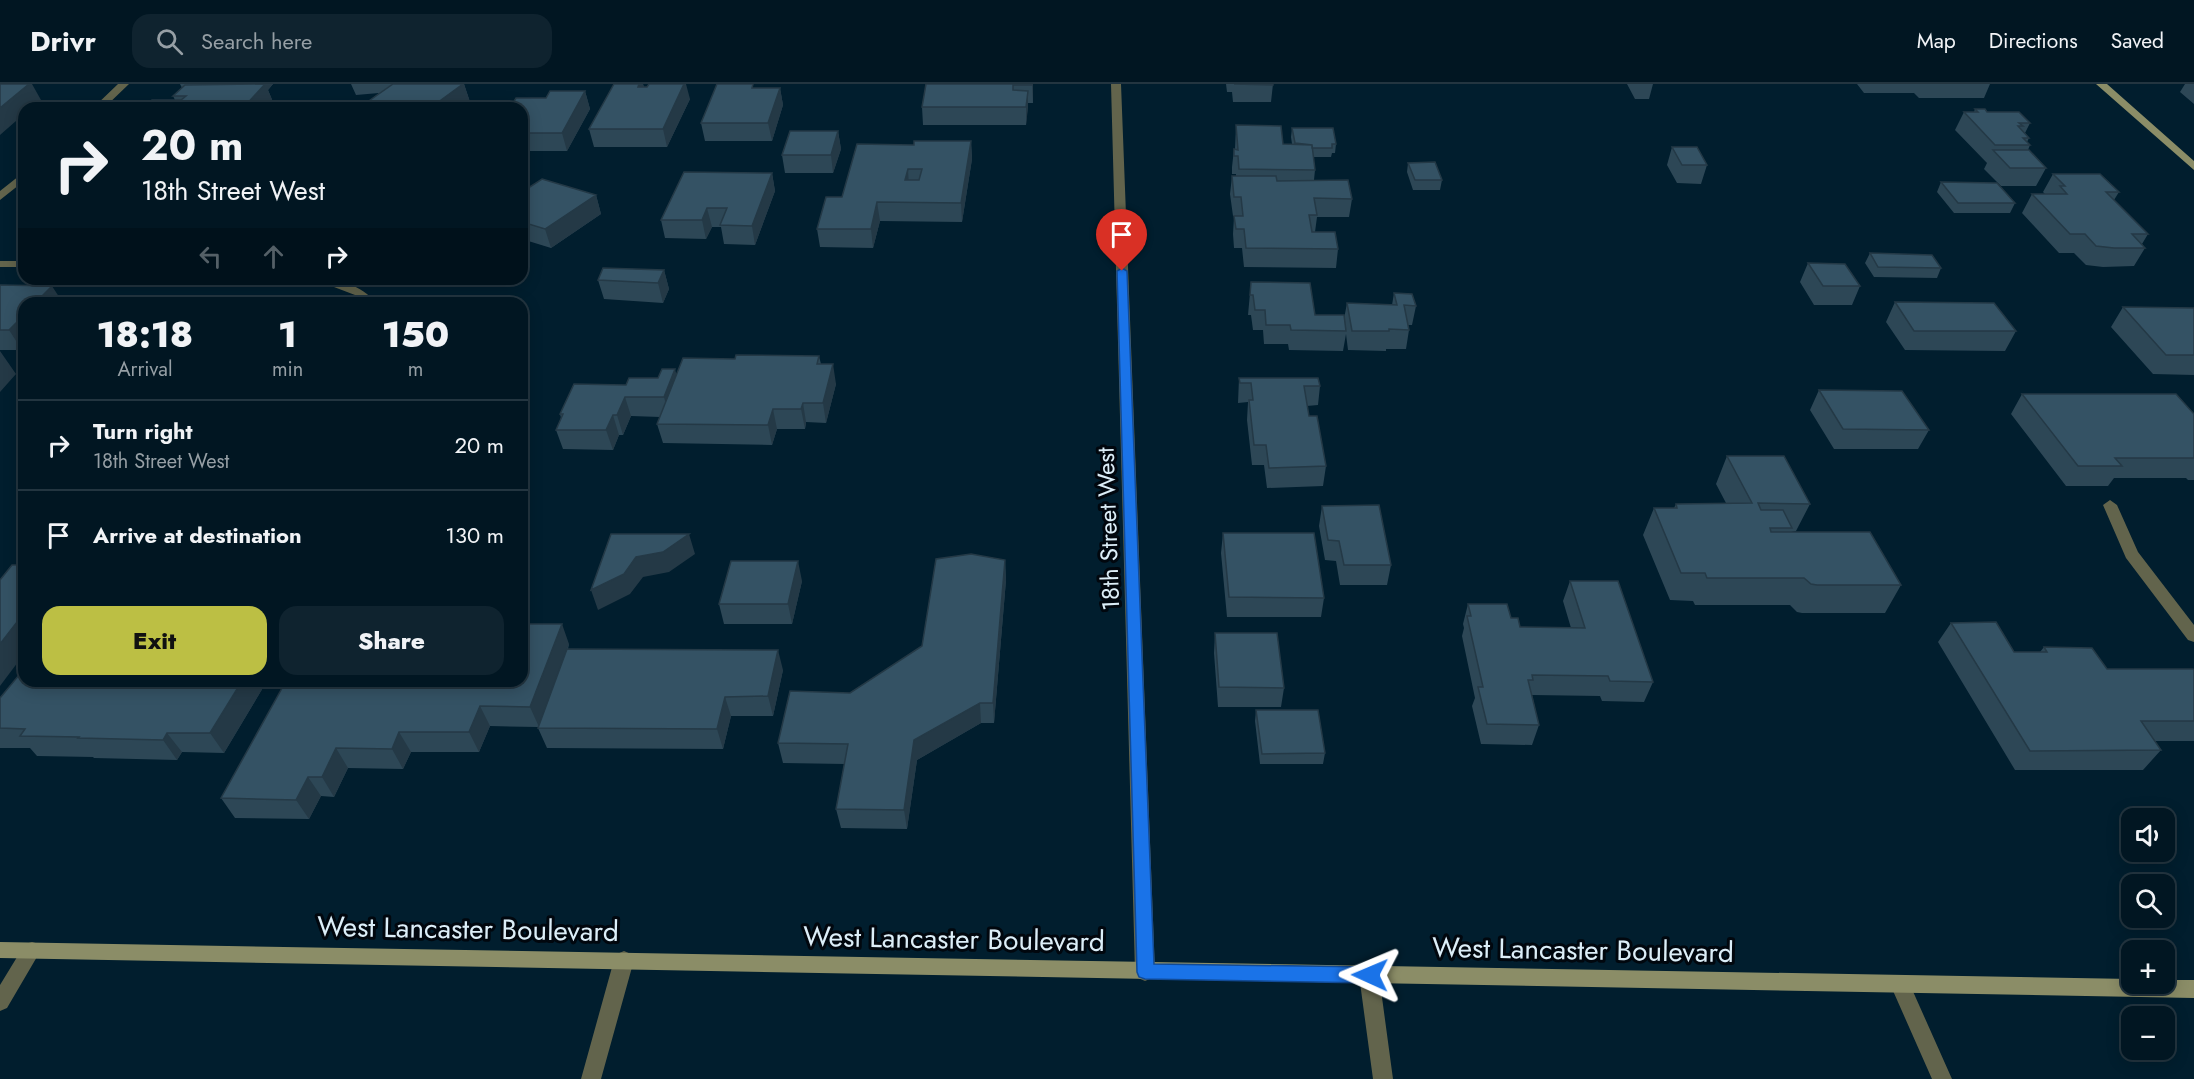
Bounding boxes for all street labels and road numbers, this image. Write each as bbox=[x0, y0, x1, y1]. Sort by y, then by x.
street label: 18th Street West bbox=[1088, 446, 1128, 611]
street label: West Lancaster Boulevard bbox=[317, 906, 619, 952]
street label: West Lancaster Boulevard bbox=[803, 916, 1105, 962]
street label: West Lancaster Boulevard bbox=[1432, 927, 1734, 973]

